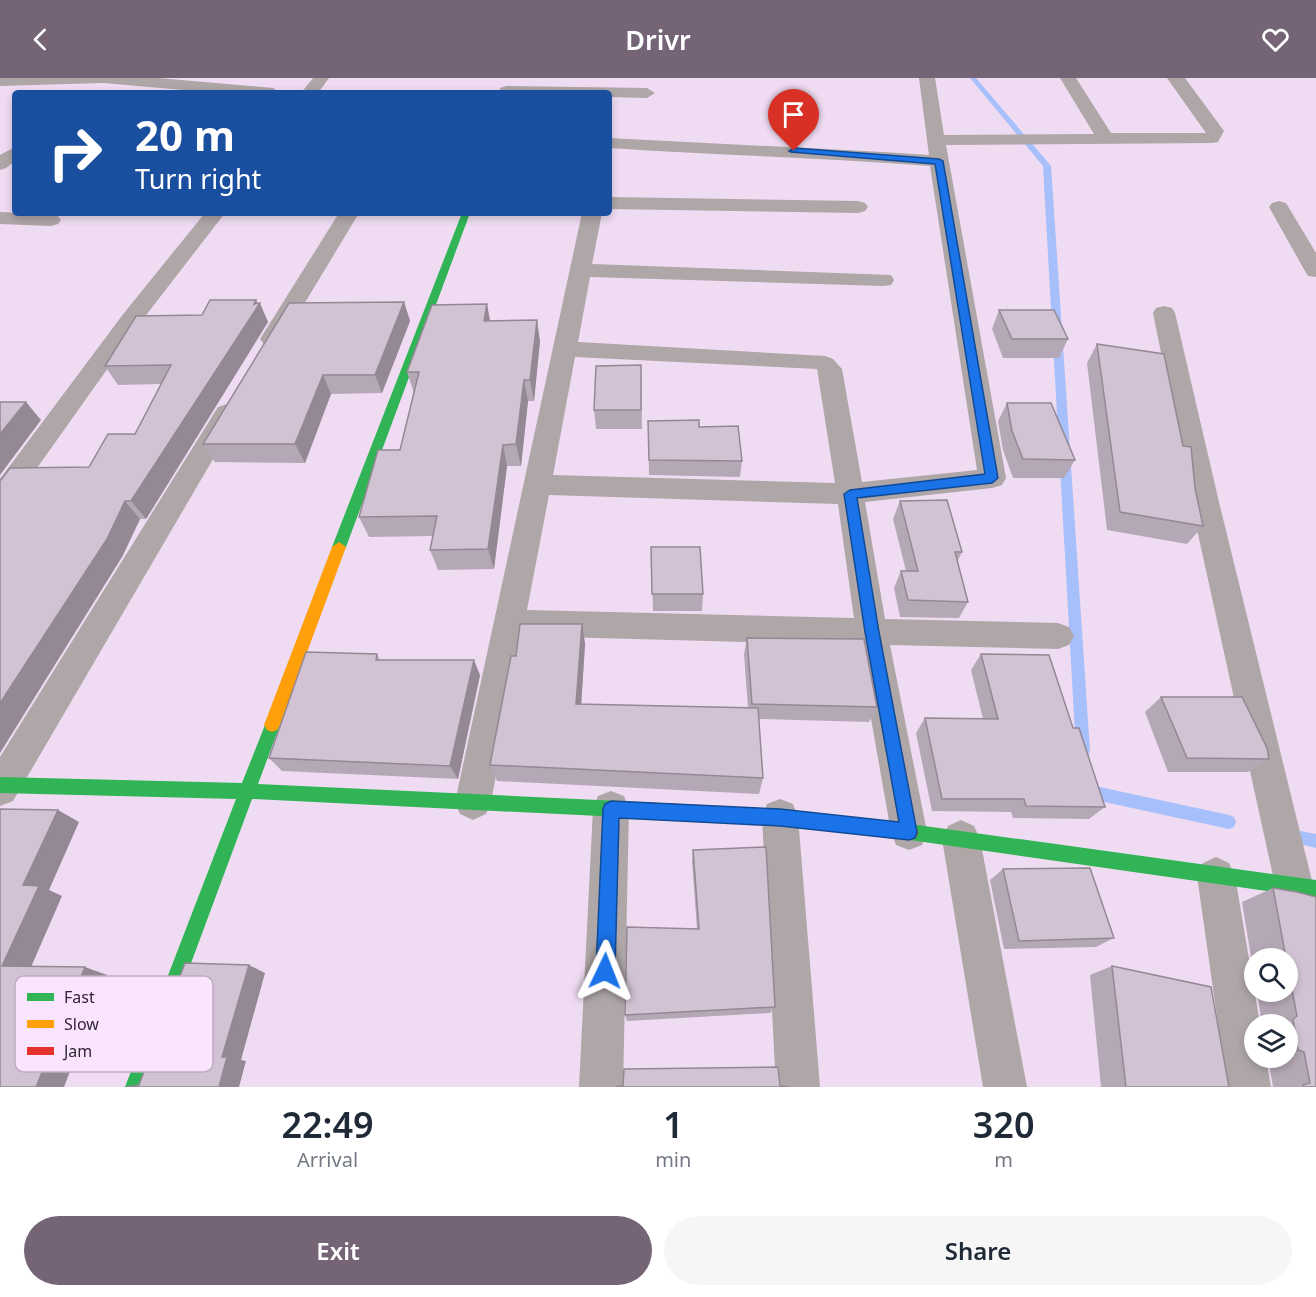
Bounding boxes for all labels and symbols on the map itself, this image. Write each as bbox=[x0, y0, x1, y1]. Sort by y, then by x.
pin bbox=[768, 89, 819, 151]
position arrow bbox=[573, 939, 637, 1003]
legend bbox=[15, 976, 213, 1072]
text: Fast bbox=[64, 986, 95, 1008]
text: Slow bbox=[64, 1013, 99, 1035]
text: Jam bbox=[62, 1040, 92, 1062]

